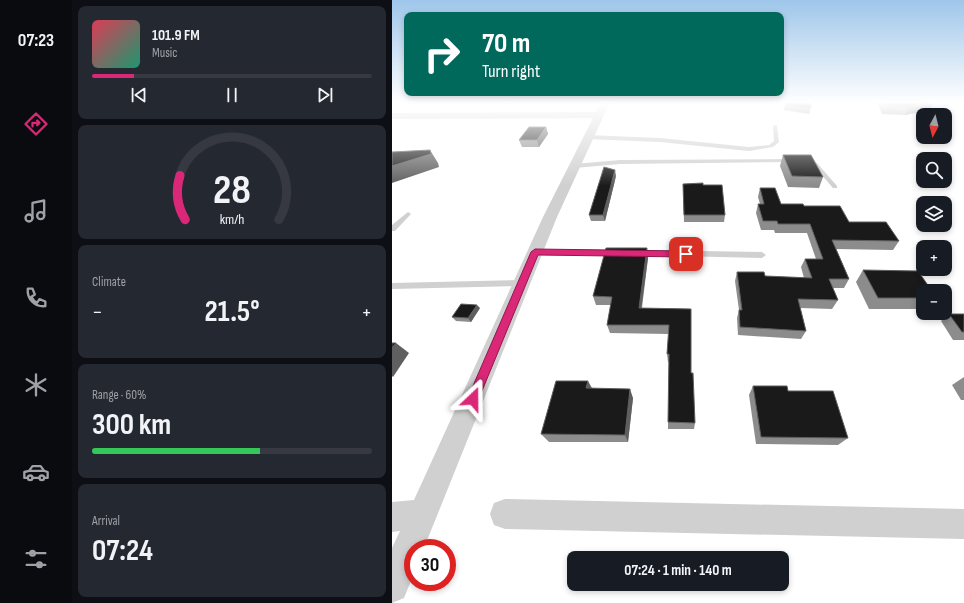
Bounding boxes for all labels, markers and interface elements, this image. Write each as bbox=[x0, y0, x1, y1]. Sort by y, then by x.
text: 101.9 FM bbox=[152, 26, 200, 45]
text: 70 m bbox=[482, 27, 530, 60]
icon: right bbox=[416, 28, 468, 80]
text: 07:23 bbox=[18, 30, 54, 51]
text: Music bbox=[152, 45, 177, 61]
text: Turn right bbox=[482, 61, 540, 82]
icon: previous bbox=[128, 84, 150, 106]
icon: pause bbox=[221, 84, 243, 106]
icon: next bbox=[314, 84, 336, 106]
north arrow bbox=[916, 108, 952, 144]
map controls bbox=[916, 108, 952, 320]
icon: directions bbox=[22, 110, 50, 138]
button: search bbox=[916, 152, 952, 188]
text: 28 bbox=[213, 166, 251, 215]
button: layers bbox=[916, 196, 952, 232]
icon: music bbox=[22, 197, 50, 225]
text: km/h bbox=[220, 211, 244, 228]
pin bbox=[669, 237, 703, 271]
button: + bbox=[916, 240, 952, 276]
icon: arrive bbox=[675, 243, 697, 265]
text: Climate bbox=[92, 274, 126, 290]
icon: phone bbox=[22, 284, 50, 312]
button: − bbox=[916, 284, 952, 320]
text: 21.5° bbox=[204, 294, 260, 330]
text: − bbox=[92, 299, 103, 326]
text: + bbox=[361, 299, 372, 326]
icon: climate bbox=[22, 371, 50, 399]
position arrow bbox=[452, 378, 494, 420]
text: Range · 60% bbox=[92, 387, 146, 403]
text: 300 km bbox=[92, 407, 171, 443]
icon: car bbox=[22, 458, 50, 486]
text: Arrival bbox=[92, 513, 120, 529]
text: 07:24 bbox=[92, 533, 153, 569]
speed limit sign: 30 bbox=[404, 539, 456, 591]
icon: filters bbox=[22, 545, 50, 573]
text: 07:24 · 1 min · 140 m bbox=[624, 561, 732, 580]

